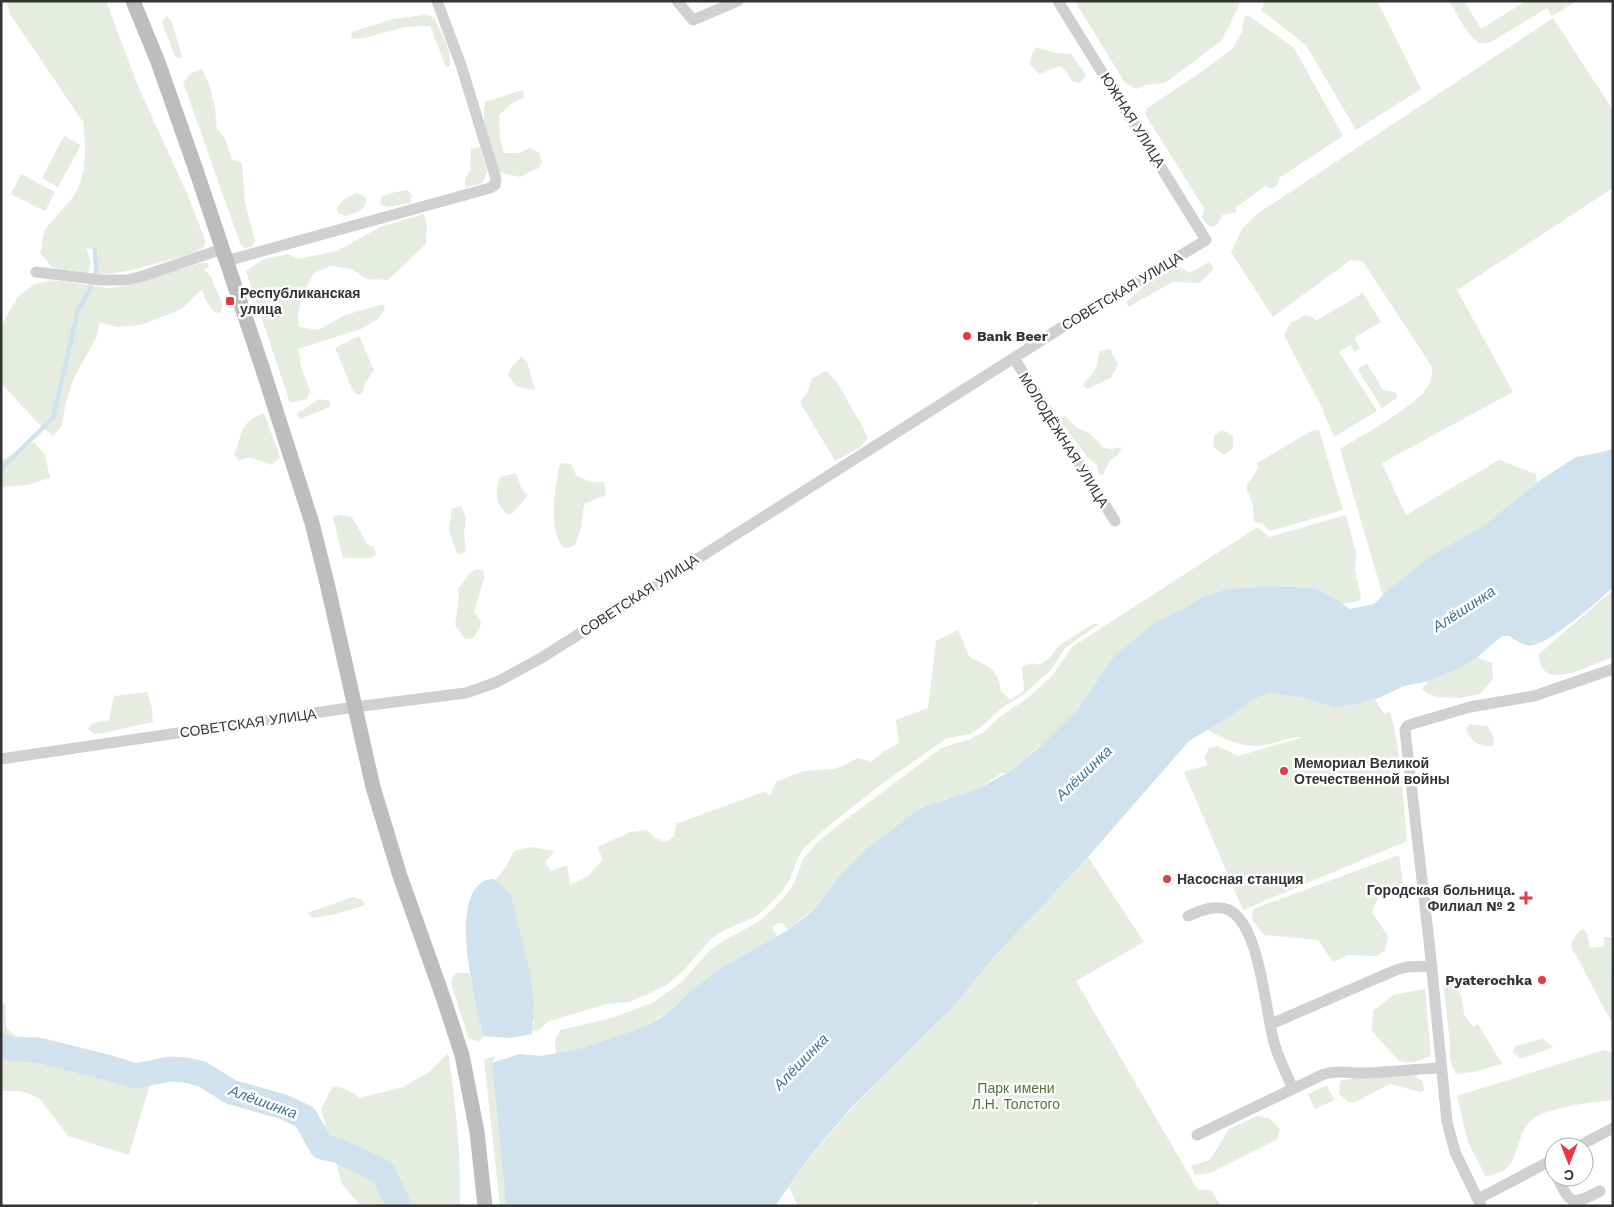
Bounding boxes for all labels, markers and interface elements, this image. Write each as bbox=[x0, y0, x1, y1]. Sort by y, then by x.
street label: ЮЖНАЯ УЛИЦА bbox=[1097, 70, 1169, 171]
street label: СОВЕТСКАЯ УЛИЦА bbox=[1059, 248, 1186, 333]
place label: Республиканская улица bbox=[240, 285, 360, 317]
marker: Республиканская улица bbox=[224, 295, 236, 307]
place label: Bank Beer bbox=[977, 328, 1048, 344]
marker: Bank Beer bbox=[961, 330, 973, 342]
street label: МОЛОДЁЖНАЯ УЛИЦА bbox=[1016, 370, 1112, 511]
street label: СОВЕТСКАЯ УЛИЦА bbox=[577, 550, 702, 639]
water label: Алёшинка bbox=[1428, 582, 1499, 637]
street label: СОВЕТСКАЯ УЛИЦА bbox=[179, 705, 318, 741]
water label: Алёшинка bbox=[1051, 742, 1116, 805]
place label: Мемориал Великой Отечественной войны bbox=[1294, 755, 1450, 787]
marker: Мемориал Великой Отечественной войны bbox=[1278, 765, 1290, 777]
place label: Насосная станция bbox=[1177, 871, 1304, 887]
marker: Насосная станция bbox=[1161, 873, 1173, 885]
place label: Городская больница. Филиал № 2 bbox=[1367, 882, 1515, 914]
marker: Городская больница. Филиал № 2 bbox=[1519, 891, 1533, 905]
place label: Pyaterochka bbox=[1445, 972, 1533, 988]
marker: Pyaterochka bbox=[1536, 974, 1548, 986]
water label: Алёшинка bbox=[769, 1030, 832, 1095]
park label: Парк имени Л.Н. Толстого bbox=[972, 1080, 1060, 1112]
water label: Алёшинка bbox=[225, 1081, 300, 1123]
north arrow bbox=[1544, 1137, 1594, 1187]
text: С bbox=[1564, 1167, 1574, 1183]

